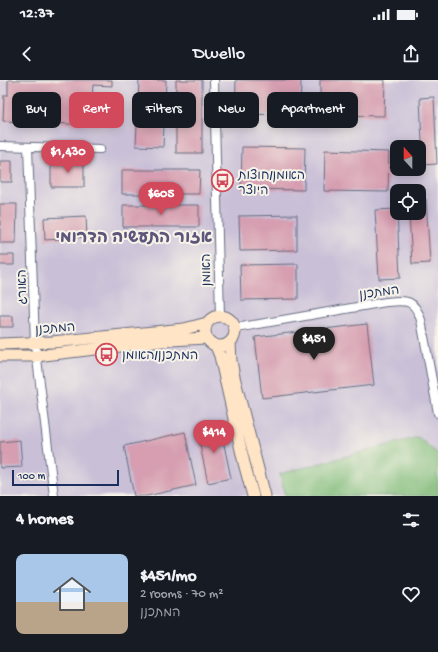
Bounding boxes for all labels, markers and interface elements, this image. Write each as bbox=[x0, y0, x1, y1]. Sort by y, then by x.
text: 12:37 bbox=[20, 5, 54, 23]
icon: back bbox=[16, 43, 38, 65]
icon: share bbox=[400, 43, 422, 65]
text: Dwello bbox=[193, 44, 245, 65]
chip: Buy bbox=[12, 92, 61, 128]
chip: Rent bbox=[69, 92, 124, 128]
chip: Filters bbox=[132, 92, 196, 128]
chip: New bbox=[204, 92, 259, 128]
chip: Apartment bbox=[267, 92, 358, 128]
pin: $1,430 bbox=[35, 140, 101, 174]
north arrow bbox=[390, 140, 426, 176]
map controls bbox=[390, 140, 426, 220]
text: $1,430 bbox=[50, 145, 86, 160]
bus stop icon: האומן/חוצות היוצר bbox=[210, 168, 236, 194]
place label: האומן/חוצות היוצר bbox=[237, 168, 305, 199]
pin: $605 bbox=[137, 182, 185, 216]
button: locate bbox=[390, 184, 426, 220]
text: $605 bbox=[148, 187, 174, 202]
district label: אזור התעשיה הדרומי bbox=[56, 229, 213, 249]
street label: האומן bbox=[200, 254, 215, 286]
street label: האורג bbox=[15, 269, 32, 305]
street label: המתכנן bbox=[358, 284, 400, 303]
street label: המתכנן bbox=[34, 321, 76, 338]
pin: $451 bbox=[290, 327, 338, 361]
text: $451 bbox=[302, 332, 326, 347]
bus stop icon: המתכנן/האומן bbox=[93, 341, 119, 367]
place label: המתכנן/האומן bbox=[122, 349, 198, 364]
pin: $414 bbox=[190, 420, 238, 454]
text: $414 bbox=[202, 425, 226, 440]
scale bar bbox=[12, 468, 119, 487]
text: 100 m bbox=[18, 471, 45, 483]
icon: filters bbox=[400, 509, 422, 531]
text: 4 homes bbox=[16, 510, 73, 530]
text: $451/mo bbox=[140, 567, 196, 587]
icon: home bbox=[48, 570, 96, 618]
icon: heart bbox=[400, 583, 422, 605]
text: 2 rooms · 70 m² bbox=[140, 587, 223, 602]
text: המתכנן bbox=[140, 606, 181, 621]

